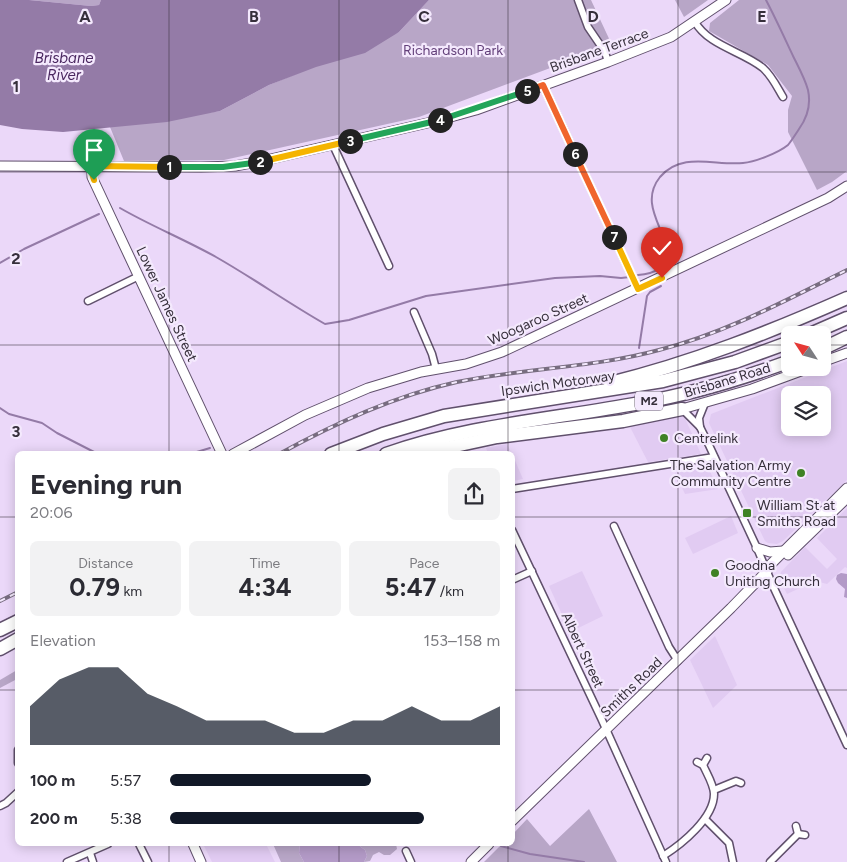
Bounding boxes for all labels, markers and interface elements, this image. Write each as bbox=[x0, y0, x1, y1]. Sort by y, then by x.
text: A bbox=[79, 7, 91, 26]
text: B bbox=[249, 7, 259, 26]
text: C bbox=[418, 7, 430, 26]
text: D bbox=[587, 7, 599, 26]
text: E bbox=[757, 7, 767, 26]
street label: Brisbane Terrace bbox=[548, 25, 651, 76]
park label: Richardson Park bbox=[403, 42, 503, 59]
water label: Brisbane River bbox=[34, 49, 94, 84]
text: 1 bbox=[13, 77, 19, 96]
pin: 5 bbox=[514, 78, 540, 104]
text: 5 bbox=[523, 83, 532, 100]
pin: 4 bbox=[428, 108, 452, 132]
text: 4 bbox=[436, 112, 445, 129]
pin: 3 bbox=[338, 128, 362, 154]
pin bbox=[73, 129, 115, 180]
text: 3 bbox=[347, 133, 354, 150]
icon: arrive bbox=[80, 136, 108, 164]
pin: 6 bbox=[562, 142, 588, 166]
text: 6 bbox=[571, 146, 580, 163]
pin: 2 bbox=[248, 150, 272, 174]
pin: 1 bbox=[156, 154, 182, 180]
text: 2 bbox=[256, 154, 265, 171]
text: 1 bbox=[167, 159, 172, 176]
pin: 7 bbox=[602, 224, 626, 250]
pin bbox=[641, 227, 683, 278]
text: 7 bbox=[611, 229, 618, 246]
icon: check bbox=[648, 234, 676, 262]
street label: Lower James Street bbox=[132, 244, 201, 364]
text: 2 bbox=[11, 249, 21, 268]
street label: Woogaroo Street bbox=[485, 290, 591, 349]
north arrow bbox=[781, 326, 831, 376]
map controls bbox=[781, 326, 831, 436]
street label: Brisbane Road bbox=[682, 359, 772, 402]
street label: Ipswich Motorway bbox=[500, 367, 617, 400]
button: layers bbox=[781, 386, 831, 436]
road number: M2 bbox=[635, 392, 663, 411]
text: 3 bbox=[12, 422, 21, 441]
place label: Centrelink bbox=[674, 430, 738, 447]
marker: Centrelink bbox=[658, 432, 670, 444]
place label: The Salvation Army Community Centre bbox=[670, 457, 792, 490]
text: Evening run bbox=[30, 467, 182, 501]
marker: The Salvation Army Community Centre bbox=[795, 467, 807, 479]
button: share bbox=[448, 468, 500, 520]
place label: William St at Smiths Road bbox=[757, 497, 836, 530]
text: 20:06 bbox=[30, 503, 73, 522]
marker: William St at Smiths Road bbox=[741, 507, 753, 519]
text: Distance bbox=[78, 555, 133, 572]
text: Time bbox=[250, 555, 280, 572]
text: Pace bbox=[409, 555, 439, 572]
place label: Goodna Uniting Church bbox=[725, 557, 820, 590]
marker: Goodna Uniting Church bbox=[709, 567, 721, 579]
text: 0.79 bbox=[69, 572, 120, 602]
text: 4:34 bbox=[238, 572, 292, 602]
text: 5:47 bbox=[385, 572, 436, 602]
text: km bbox=[120, 583, 142, 600]
text: /km bbox=[436, 583, 464, 600]
street label: Albert Street bbox=[558, 610, 607, 691]
text: Elevation bbox=[30, 631, 96, 650]
text: 153–158 m bbox=[423, 631, 500, 650]
street label: Smiths Road bbox=[597, 654, 666, 721]
text: 100 m bbox=[30, 771, 75, 790]
text: 5:57 bbox=[110, 771, 141, 790]
text: 200 m bbox=[30, 809, 78, 828]
text: 5:38 bbox=[110, 809, 142, 828]

